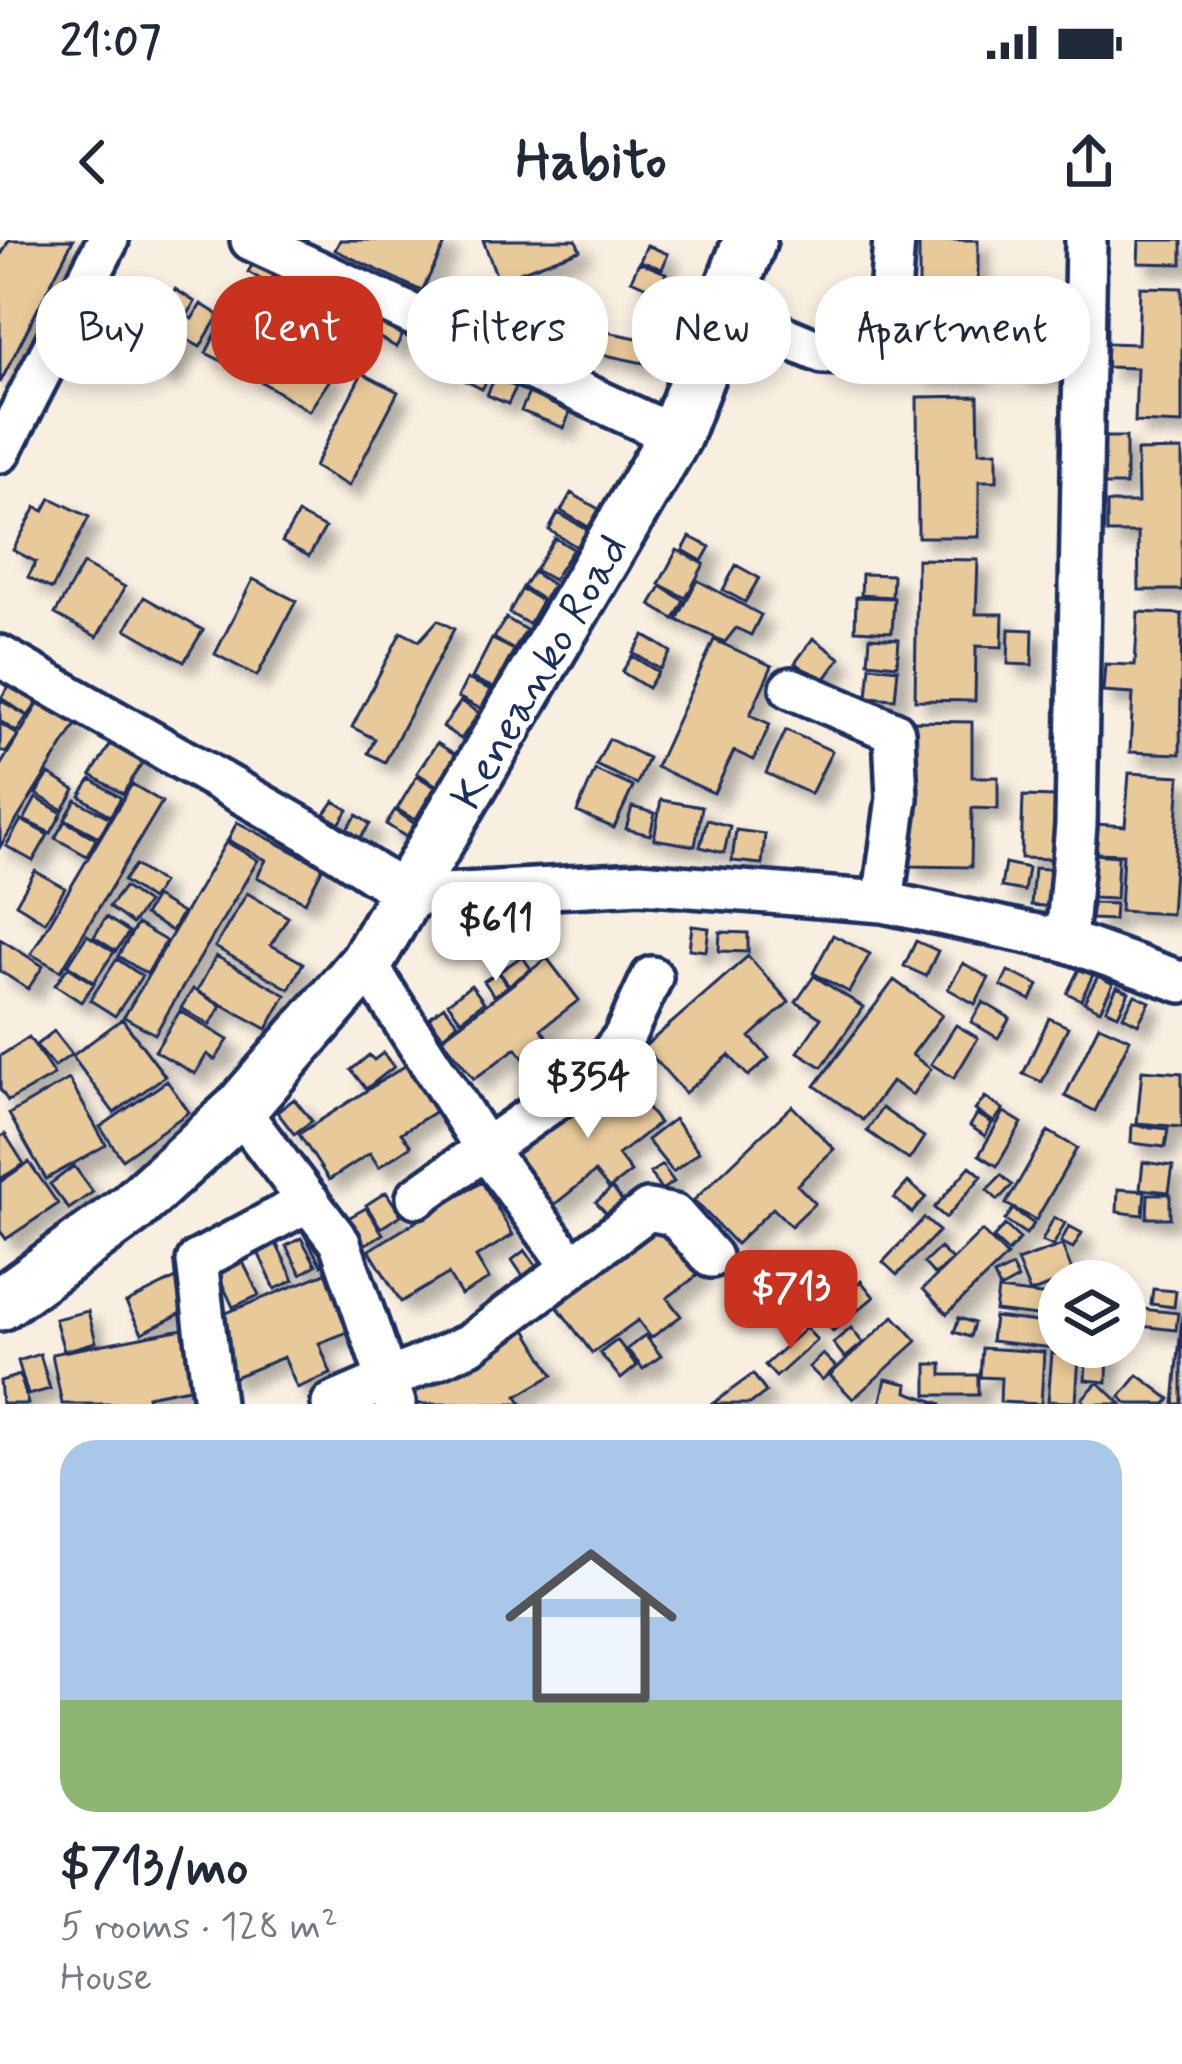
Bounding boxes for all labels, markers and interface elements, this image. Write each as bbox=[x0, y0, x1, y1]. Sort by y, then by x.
text: 21:07 bbox=[60, 13, 161, 72]
text: Habito bbox=[515, 127, 667, 198]
icon: back bbox=[60, 129, 126, 195]
icon: share bbox=[1056, 129, 1122, 195]
chip: Buy bbox=[36, 276, 187, 384]
chip: Rent bbox=[211, 276, 383, 384]
chip: Filters bbox=[407, 276, 608, 384]
chip: New bbox=[632, 276, 791, 384]
chip: Apartment bbox=[815, 276, 1090, 384]
street label: Keneanko Road bbox=[438, 524, 644, 821]
pin: $611 bbox=[425, 882, 567, 984]
text: $611 bbox=[459, 895, 533, 946]
pin: $354 bbox=[517, 1039, 659, 1141]
text: $354 bbox=[546, 1052, 630, 1103]
pin: $713 bbox=[720, 1250, 862, 1352]
map controls bbox=[1038, 1260, 1146, 1368]
button: layers bbox=[1038, 1260, 1146, 1368]
text: $713 bbox=[751, 1263, 831, 1314]
icon: home bbox=[483, 1518, 699, 1734]
text: $713/mo bbox=[60, 1836, 248, 1902]
text: 5 rooms · 128 m² bbox=[60, 1902, 338, 1953]
text: House bbox=[60, 1953, 152, 2004]

